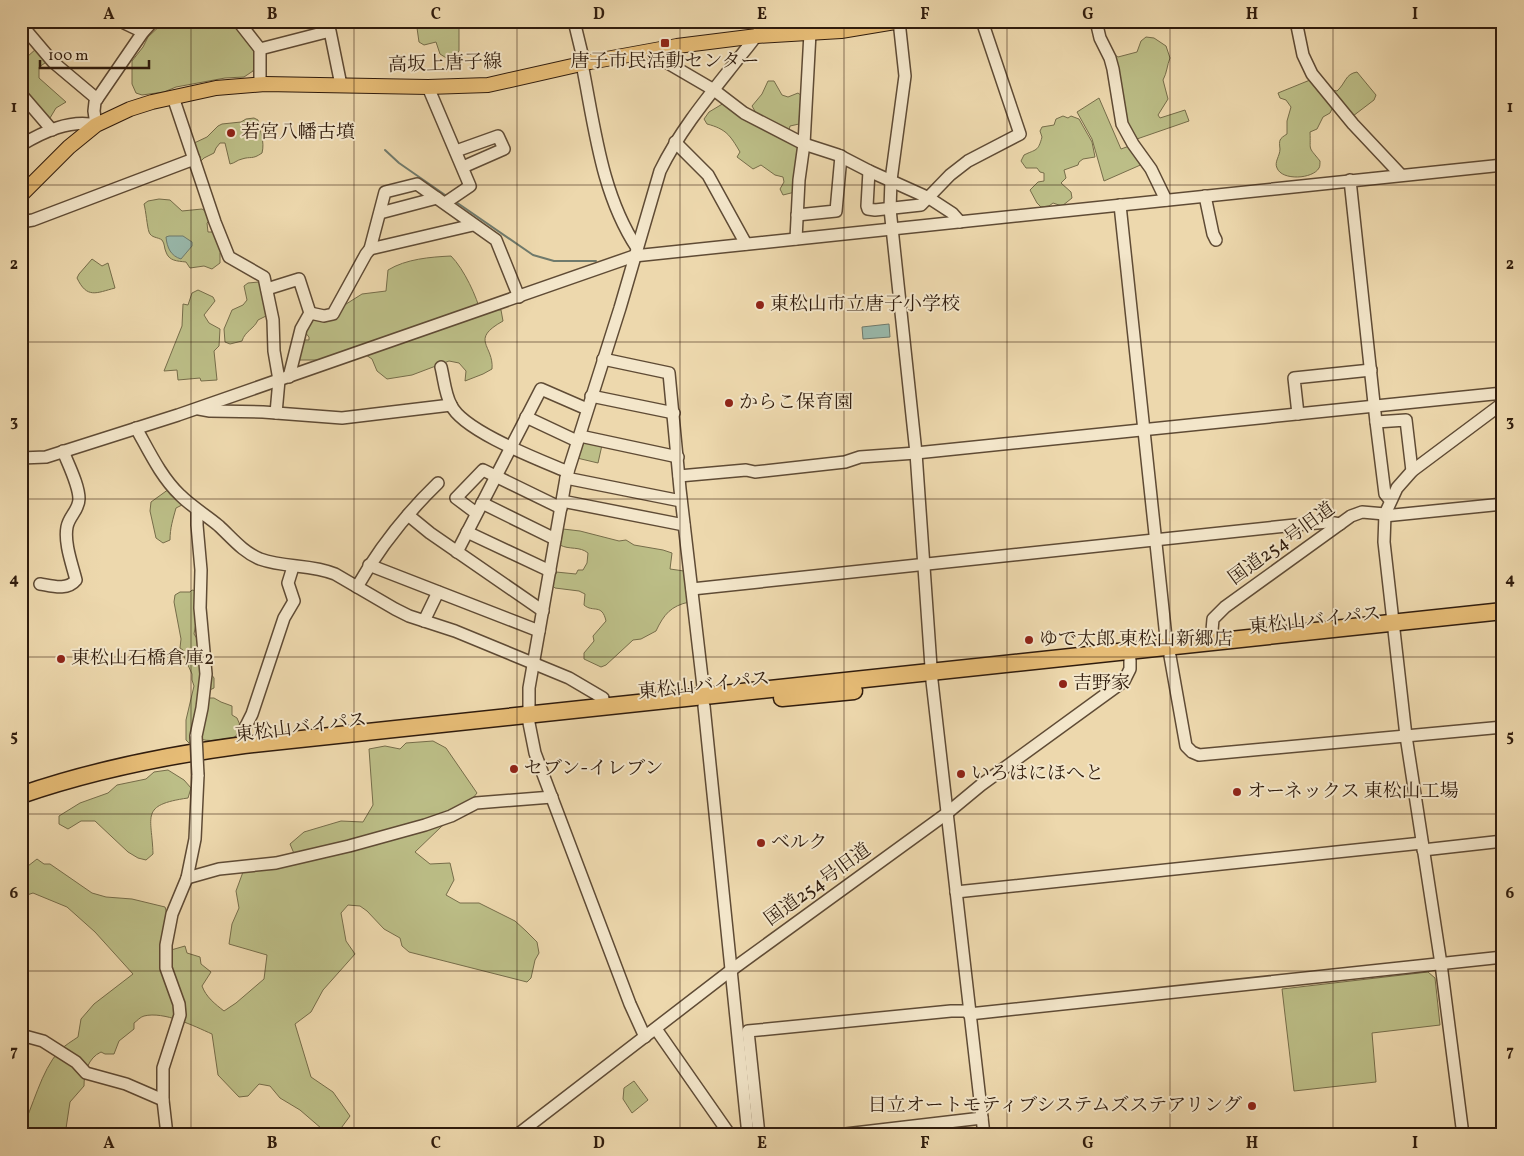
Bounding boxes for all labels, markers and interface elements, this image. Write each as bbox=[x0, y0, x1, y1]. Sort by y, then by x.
text: A bbox=[103, 4, 115, 26]
text: B bbox=[267, 4, 278, 26]
text: C bbox=[431, 4, 441, 26]
text: D bbox=[593, 4, 605, 26]
text: E bbox=[757, 4, 767, 26]
text: F bbox=[920, 4, 930, 26]
text: G bbox=[1082, 4, 1094, 26]
text: H bbox=[1246, 4, 1258, 26]
text: I bbox=[1412, 4, 1418, 26]
marker: 唐子市民活動センター bbox=[659, 37, 671, 49]
scale bar bbox=[40, 38, 149, 70]
text: 100 m bbox=[48, 46, 88, 67]
street label: 高坂上唐子線 bbox=[388, 49, 502, 79]
place label: 唐子市民活動センター bbox=[570, 49, 760, 75]
text: 1 bbox=[11, 97, 17, 119]
text: 1 bbox=[1507, 97, 1513, 119]
place label: 若宮八幡古墳 bbox=[241, 120, 355, 146]
marker: 若宮八幡古墳 bbox=[225, 127, 237, 139]
text: 2 bbox=[10, 254, 18, 276]
text: 2 bbox=[1506, 254, 1514, 276]
place label: 東松山市立唐子小学校 bbox=[770, 292, 960, 318]
marker: 東松山市立唐子小学校 bbox=[754, 299, 766, 311]
place label: からこ保育園 bbox=[739, 390, 853, 416]
marker: からこ保育園 bbox=[723, 397, 735, 409]
text: 3 bbox=[10, 411, 18, 433]
text: 3 bbox=[1506, 411, 1514, 433]
street label: 国道254号旧道 bbox=[1224, 497, 1340, 591]
text: 4 bbox=[9, 569, 19, 591]
text: 4 bbox=[1505, 569, 1515, 591]
street label: 東松山バイパス bbox=[1248, 601, 1382, 641]
place label: ゆで太郎 東松山新郷店 bbox=[1039, 627, 1233, 653]
marker: ゆで太郎 東松山新郷店 bbox=[1023, 634, 1035, 646]
place label: 東松山石橋倉庫2 bbox=[71, 646, 214, 672]
marker: 東松山石橋倉庫2 bbox=[55, 653, 67, 665]
street label: 東松山バイパス bbox=[637, 666, 771, 706]
place label: 吉野家 bbox=[1073, 671, 1130, 697]
marker: 吉野家 bbox=[1057, 678, 1069, 690]
street label: 東松山バイパス bbox=[234, 707, 368, 749]
text: 5 bbox=[10, 726, 18, 748]
text: 5 bbox=[1506, 726, 1514, 748]
place label: セブン-イレブン bbox=[524, 756, 663, 782]
place label: いろはにほへと bbox=[971, 761, 1104, 787]
marker: セブン-イレブン bbox=[508, 763, 520, 775]
marker: いろはにほへと bbox=[955, 768, 967, 780]
place label: オーネックス 東松山工場 bbox=[1247, 779, 1459, 805]
marker: オーネックス 東松山工場 bbox=[1231, 786, 1243, 798]
place label: ベルク bbox=[771, 830, 828, 856]
marker: ベルク bbox=[755, 837, 767, 849]
street label: 国道254号旧道 bbox=[760, 838, 876, 932]
text: 6 bbox=[10, 883, 19, 905]
text: 6 bbox=[1506, 883, 1515, 905]
text: 7 bbox=[10, 1041, 18, 1063]
text: 7 bbox=[1506, 1041, 1514, 1063]
place label: 日立オートモティブシステムズステアリング bbox=[868, 1093, 1242, 1119]
marker: 日立オートモティブシステムズステアリング bbox=[1246, 1100, 1258, 1112]
text: A bbox=[103, 1133, 115, 1155]
text: B bbox=[267, 1133, 278, 1155]
text: C bbox=[431, 1133, 441, 1155]
text: D bbox=[593, 1133, 605, 1155]
text: E bbox=[757, 1133, 767, 1155]
text: F bbox=[920, 1133, 930, 1155]
text: G bbox=[1082, 1133, 1094, 1155]
text: H bbox=[1246, 1133, 1258, 1155]
text: I bbox=[1412, 1133, 1418, 1155]

